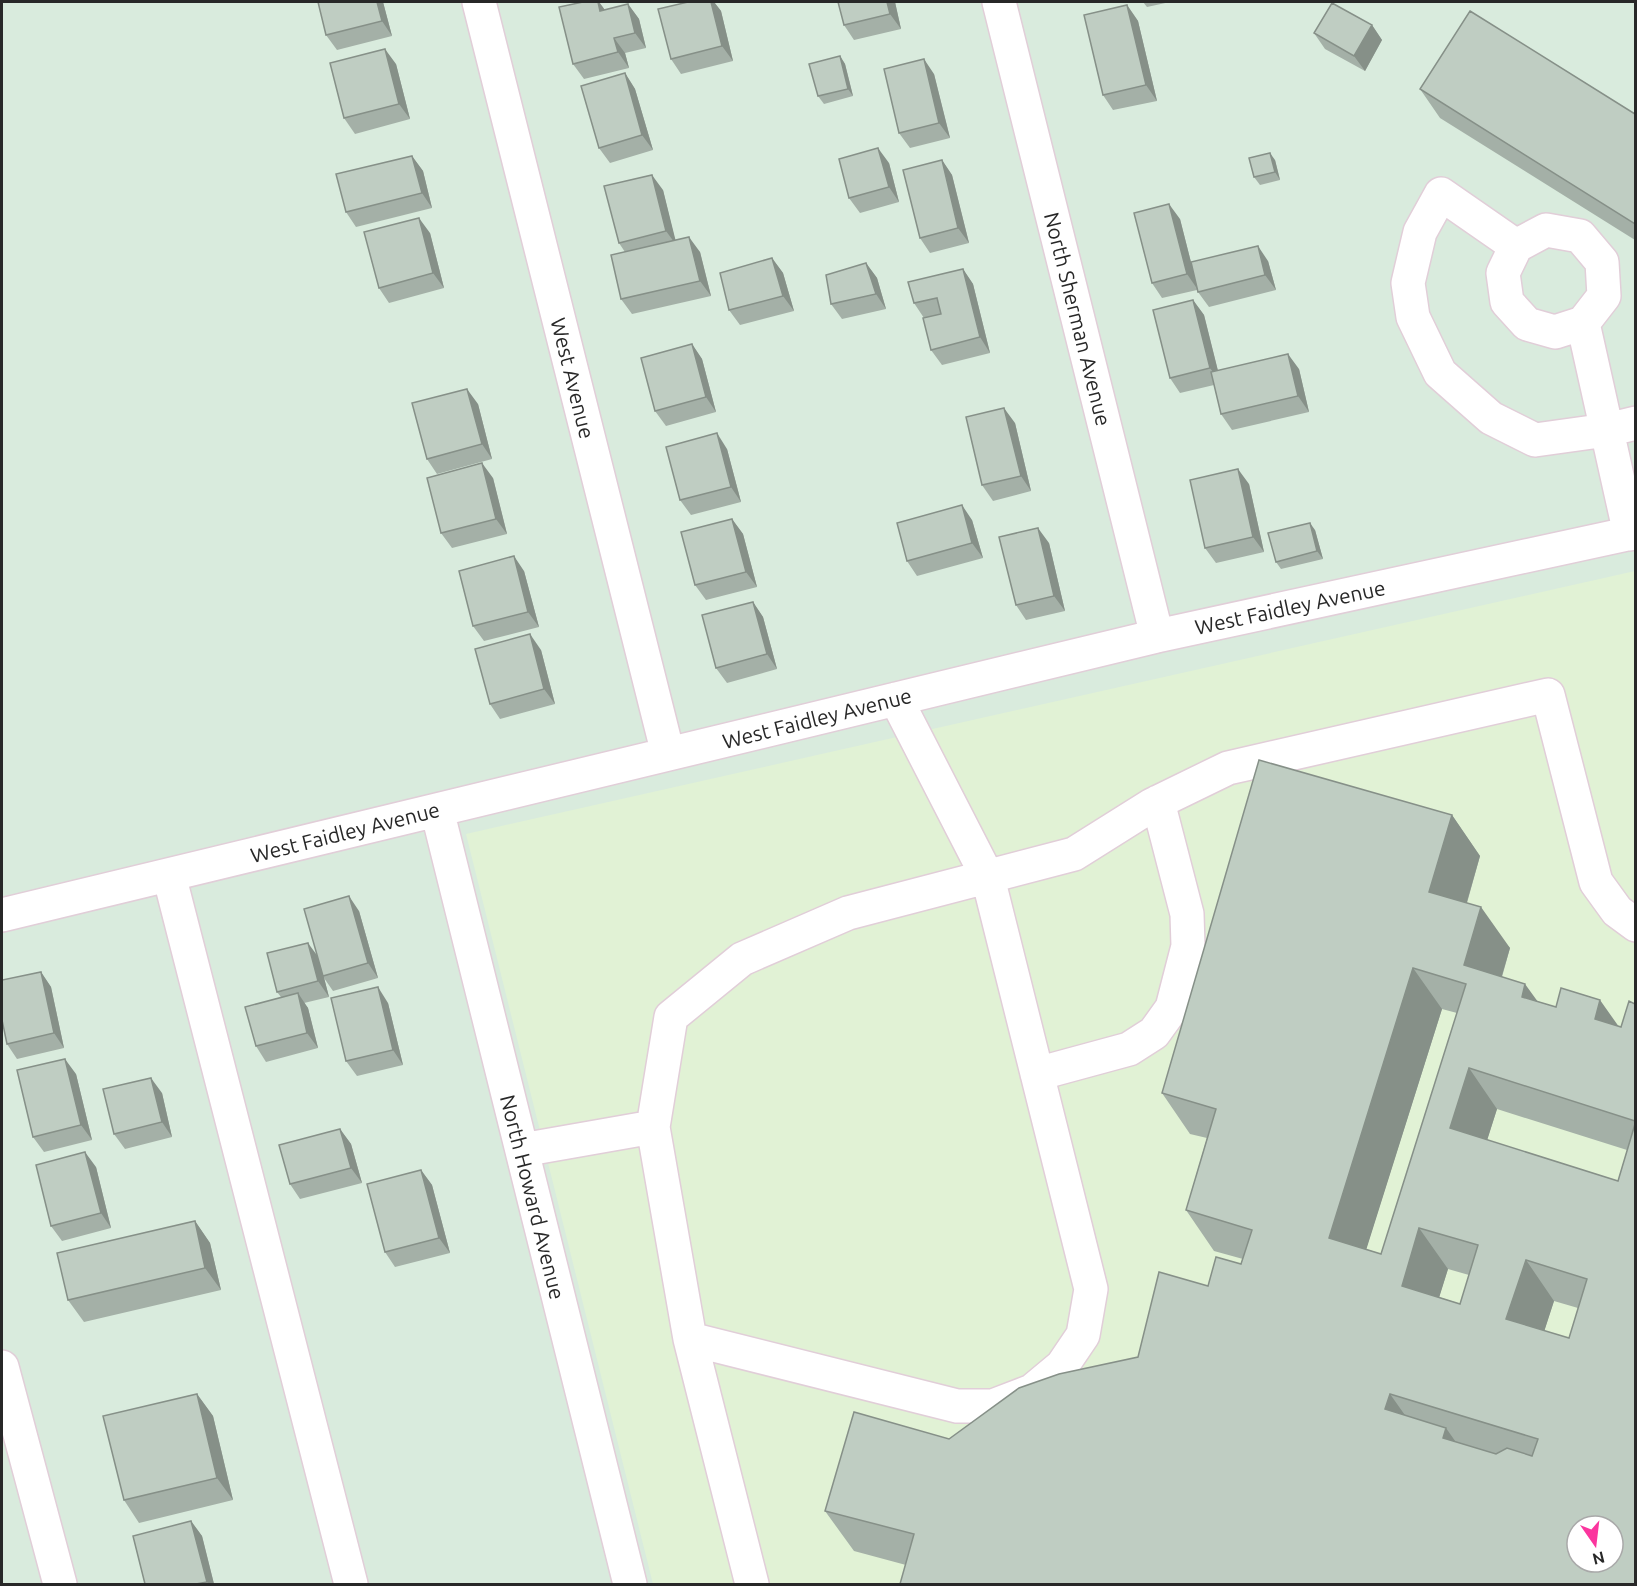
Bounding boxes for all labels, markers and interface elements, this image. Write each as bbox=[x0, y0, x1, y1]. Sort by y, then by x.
street label: North Sherman Avenue bbox=[1040, 210, 1116, 428]
street label: West Avenue bbox=[546, 315, 600, 441]
street label: West Faidley Avenue bbox=[1193, 575, 1387, 639]
street label: West Faidley Avenue bbox=[720, 683, 914, 753]
street label: West Faidley Avenue bbox=[248, 797, 442, 867]
street label: North Howard Avenue bbox=[496, 1092, 570, 1302]
north arrow bbox=[1565, 1514, 1625, 1574]
text: N bbox=[1591, 1548, 1607, 1569]

